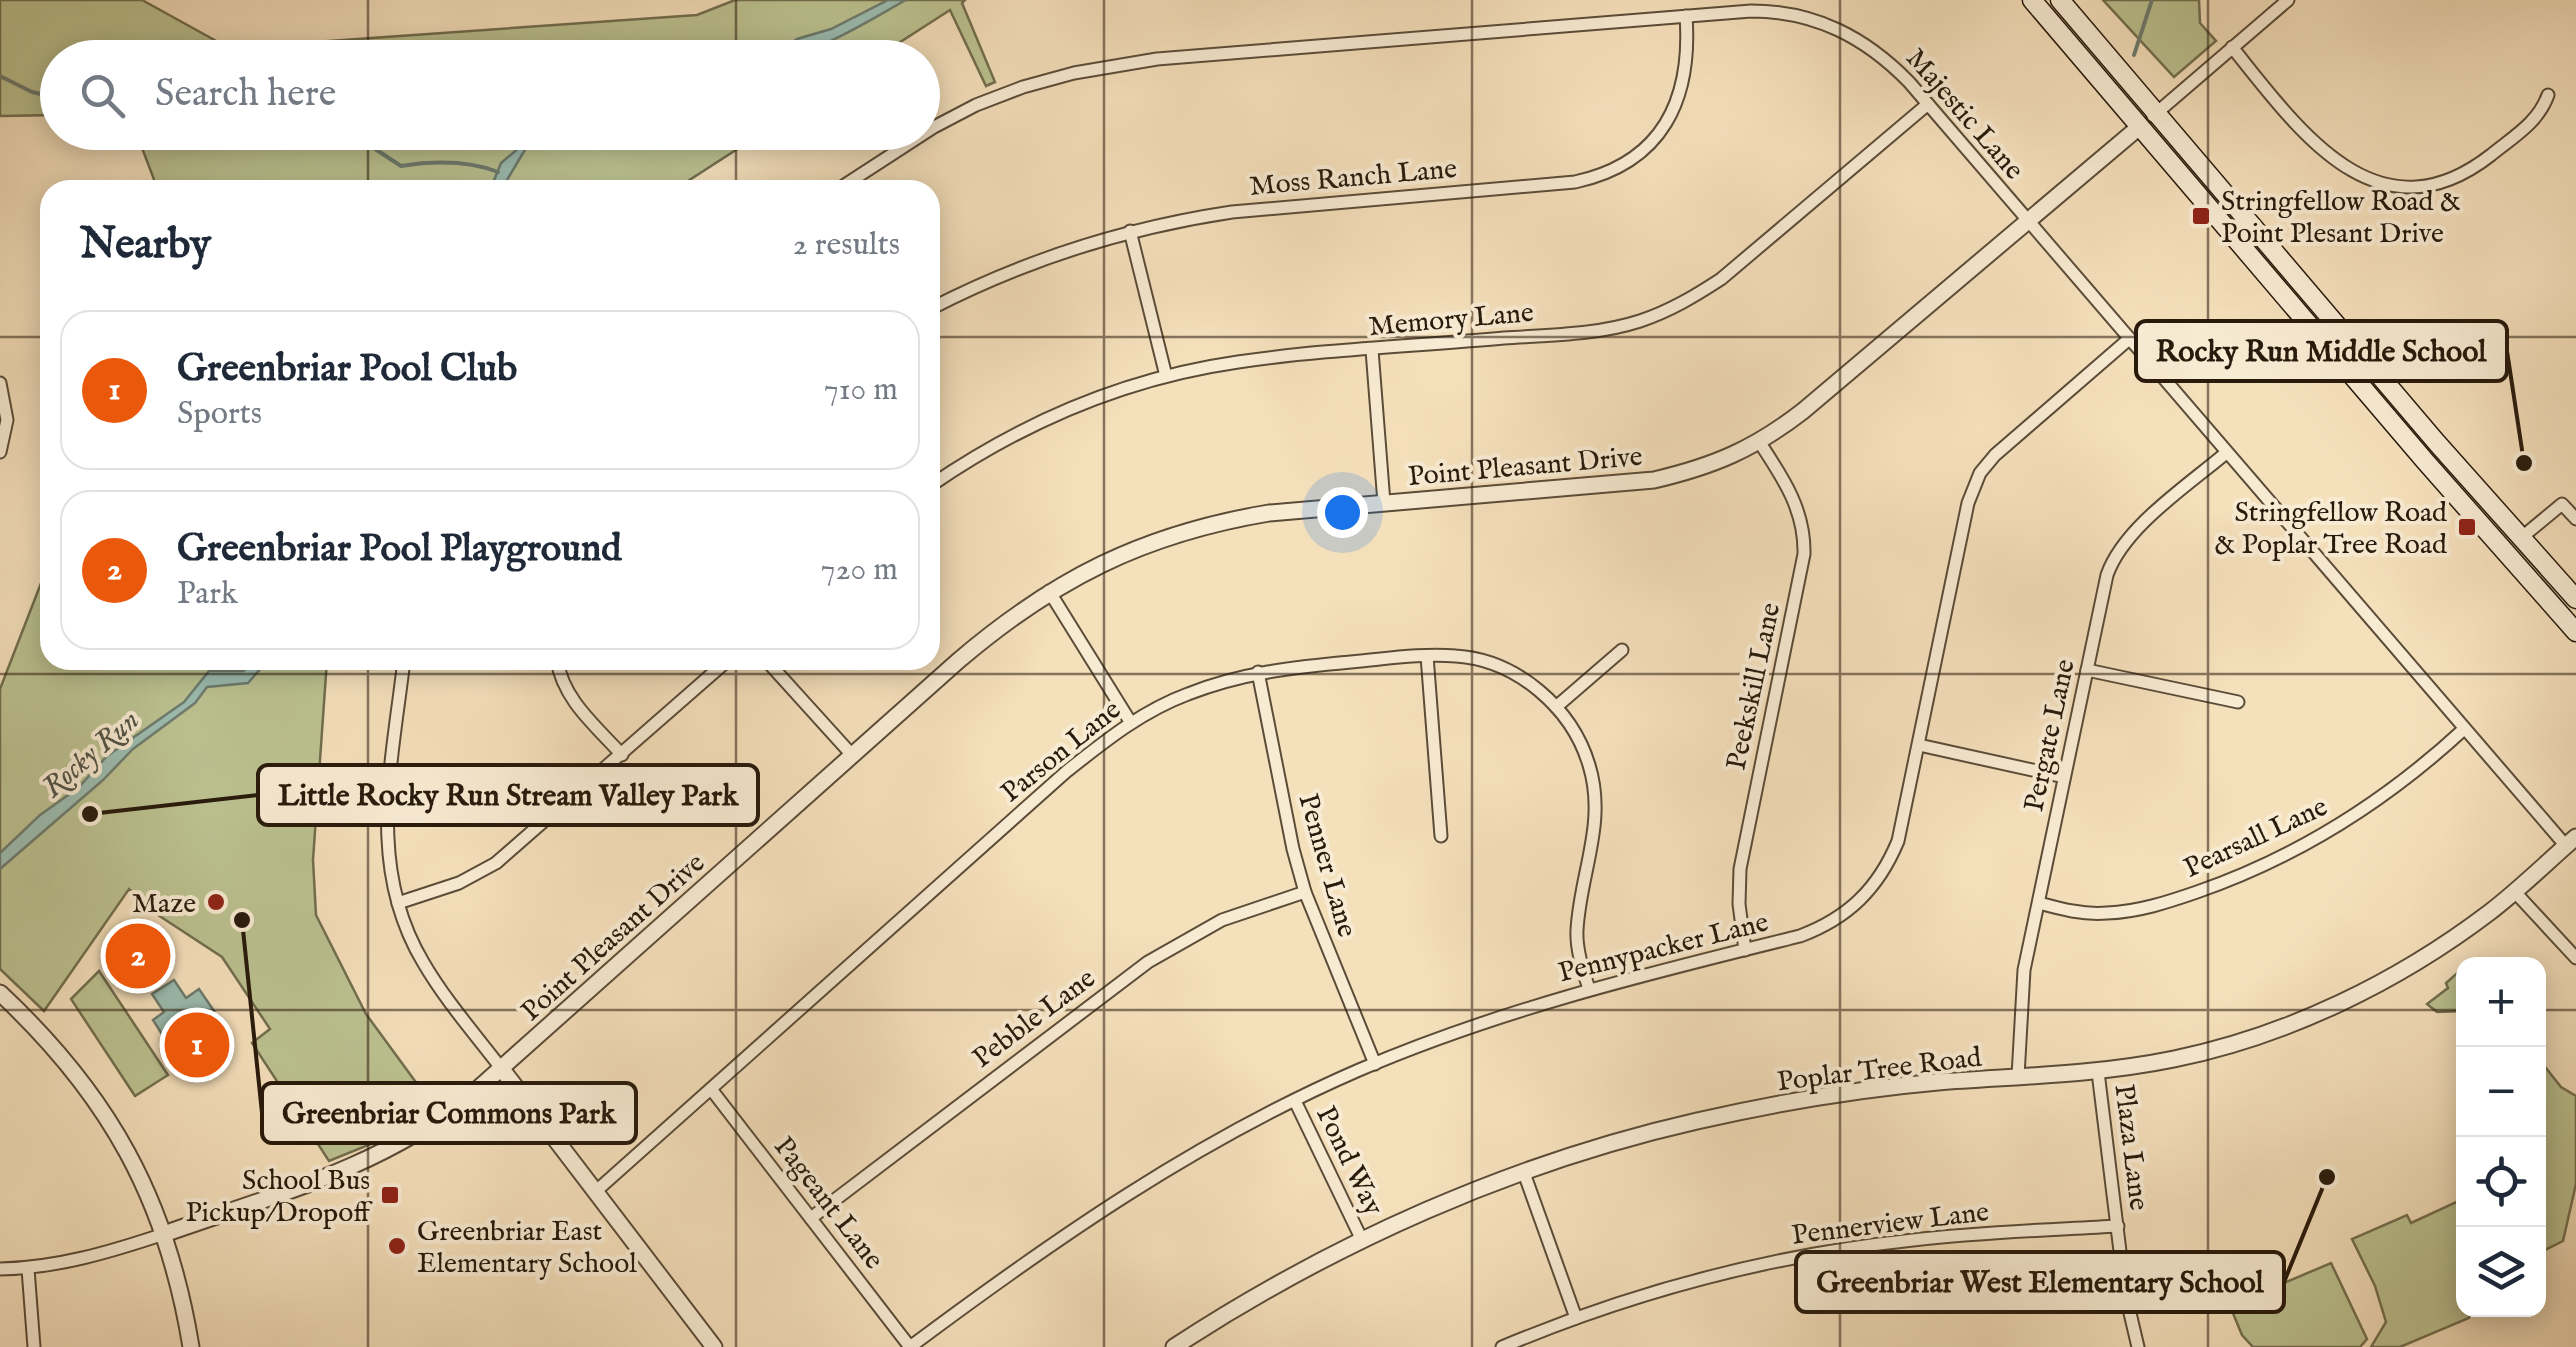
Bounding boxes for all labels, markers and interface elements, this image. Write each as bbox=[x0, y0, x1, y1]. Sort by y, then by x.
search box bbox=[40, 40, 940, 150]
street label: Majestic Lane bbox=[1898, 42, 2031, 188]
icon: search bbox=[75, 68, 130, 123]
text: Search here bbox=[155, 71, 336, 119]
street label: Moss Ranch Lane bbox=[1248, 152, 1458, 205]
place label: Stringfellow Road & Point Plesant Drive bbox=[2221, 185, 2461, 252]
marker: Stringfellow Road & Point Plesant Drive bbox=[2190, 205, 2212, 227]
text: Nearby bbox=[80, 219, 211, 272]
text: 2 results bbox=[793, 225, 900, 266]
street label: Memory Lane bbox=[1367, 296, 1535, 345]
callout: Rocky Run Middle School bbox=[2136, 321, 2507, 381]
text: Rocky Run Middle School bbox=[2156, 334, 2487, 372]
text: Greenbriar Pool Club bbox=[177, 346, 517, 394]
text: 1 bbox=[109, 370, 120, 411]
text: 710 m bbox=[824, 370, 898, 411]
text: Sports bbox=[177, 394, 262, 435]
street label: Point Pleasant Drive bbox=[1407, 440, 1644, 495]
your location bbox=[1317, 487, 1368, 538]
place label: Stringfellow Road & Poplar Tree Road bbox=[2214, 496, 2447, 563]
marker: Stringfellow Road & Poplar Tree Road bbox=[2456, 516, 2478, 538]
text: Greenbriar Pool Playground bbox=[177, 526, 621, 574]
text: 2 bbox=[107, 550, 122, 591]
text: 720 m bbox=[821, 550, 898, 591]
text: Park bbox=[177, 574, 238, 615]
street label: Peekskill Lane bbox=[1720, 600, 1789, 773]
street label: Pergate Lane bbox=[2017, 656, 2084, 815]
street label: Parson Lane bbox=[995, 693, 1129, 811]
water label: Rocky Run bbox=[35, 702, 148, 807]
callout: Little Rocky Run Stream Valley Park bbox=[258, 765, 758, 825]
text: Little Rocky Run Stream Valley Park bbox=[278, 778, 739, 816]
street label: Penner Lane bbox=[1289, 790, 1364, 942]
street label: Pearsall Lane bbox=[2179, 790, 2333, 887]
street label: Point Pleasant Drive bbox=[515, 846, 713, 1030]
place label: Maze bbox=[132, 887, 196, 922]
marker: Maze bbox=[205, 891, 227, 913]
street label: Pennypacker Lane bbox=[1555, 905, 1772, 991]
pin: 2 bbox=[106, 918, 170, 994]
map controls bbox=[2456, 957, 2546, 1317]
button: + bbox=[2456, 957, 2546, 1047]
street label: Pebble Lane bbox=[966, 961, 1103, 1077]
pin: 1 bbox=[164, 1008, 230, 1082]
street label: Poplar Tree Road bbox=[1775, 1041, 1984, 1100]
button: − bbox=[2456, 1047, 2546, 1137]
street label: Plaza Lane bbox=[2105, 1082, 2156, 1213]
callout: Greenbriar Commons Park bbox=[262, 1083, 636, 1143]
text: Greenbriar Commons Park bbox=[282, 1096, 617, 1134]
street label: Pond Way bbox=[1307, 1101, 1390, 1222]
street label: Pageant Lane bbox=[765, 1130, 891, 1277]
button: locate bbox=[2456, 1137, 2546, 1227]
place label: School Bus Pickup/Dropoff bbox=[185, 1164, 373, 1231]
marker: School Bus Pickup/Dropoff bbox=[379, 1184, 401, 1206]
street label: Pennerview Lane bbox=[1790, 1195, 1991, 1254]
place label: Greenbriar East Elementary School bbox=[417, 1215, 637, 1282]
button: layers bbox=[2456, 1227, 2546, 1317]
marker: Greenbriar East Elementary School bbox=[386, 1235, 408, 1257]
callout: Greenbriar West Elementary School bbox=[1796, 1252, 2284, 1312]
text: Greenbriar West Elementary School bbox=[1816, 1265, 2265, 1303]

